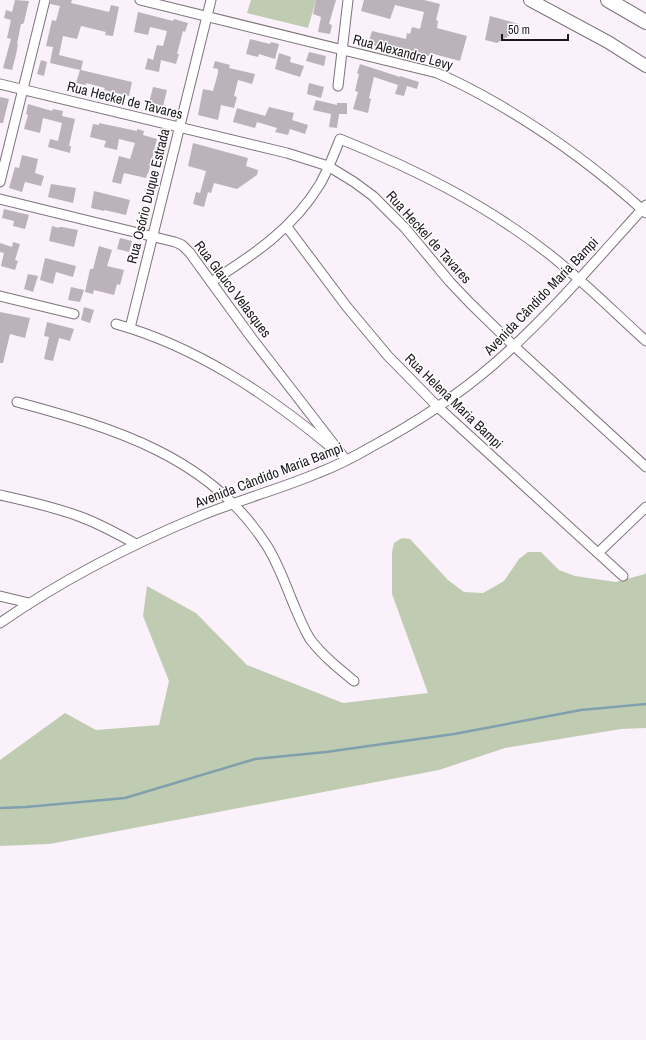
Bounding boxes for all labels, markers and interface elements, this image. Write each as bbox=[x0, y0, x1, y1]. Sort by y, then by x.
scale bar bbox=[502, 16, 568, 42]
text: 50 m bbox=[508, 22, 530, 38]
street label: Rua Alexandre Levy bbox=[351, 30, 455, 74]
street label: Rua Heckel de Tavares bbox=[65, 77, 185, 123]
street label: Rua Osório Duque Estrada bbox=[123, 126, 174, 265]
street label: Rua Heckel de Tavares bbox=[383, 187, 476, 287]
street label: Avenida Cândido Maria Bampi bbox=[479, 233, 602, 360]
street label: Rua Glauco Velasques bbox=[191, 237, 275, 341]
street label: Rua Helena Maria Bampi bbox=[401, 350, 507, 452]
street label: Avenida Cândido Maria Bampi bbox=[191, 438, 346, 512]

